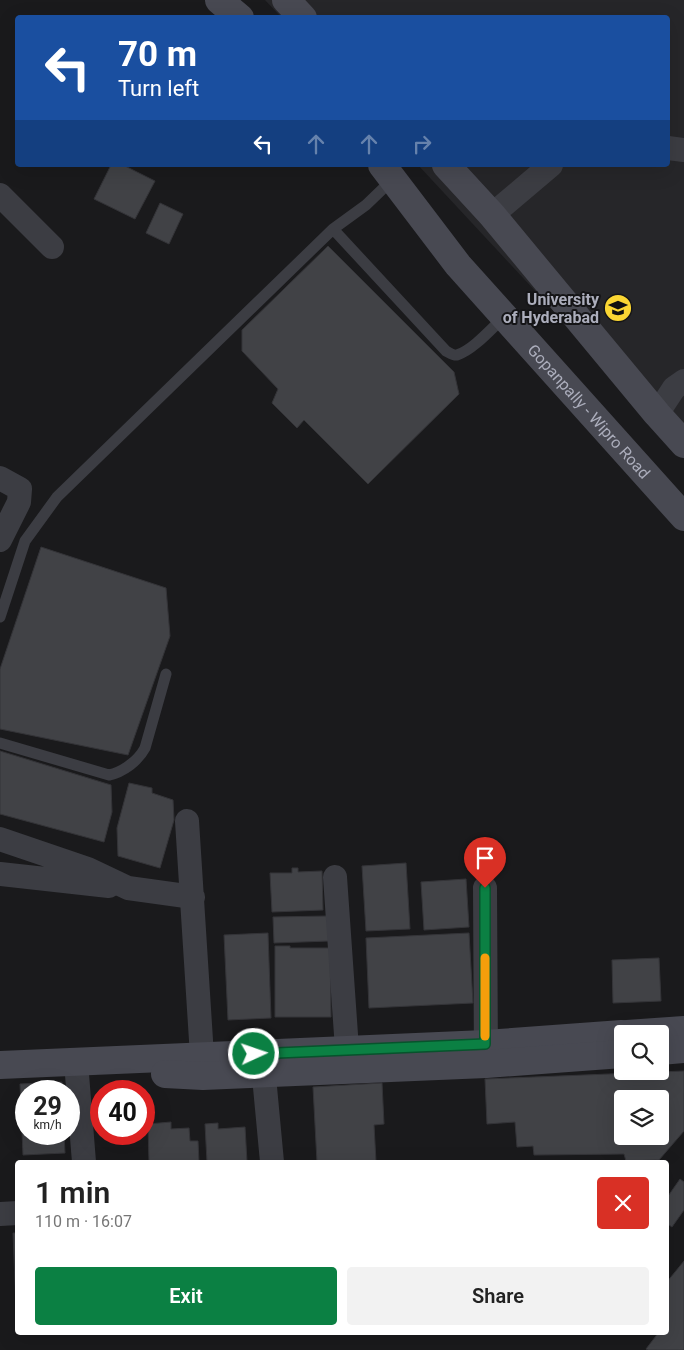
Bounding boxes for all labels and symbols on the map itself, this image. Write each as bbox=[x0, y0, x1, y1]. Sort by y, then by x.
place label: University of Hyderabad bbox=[503, 290, 600, 327]
school or university icon: University of Hyderabad bbox=[603, 293, 633, 323]
street label: Gopanpally - Wipro Road bbox=[524, 340, 654, 483]
pin bbox=[464, 837, 506, 888]
position arrow bbox=[227, 1027, 279, 1079]
speed limit sign: 40 bbox=[90, 1080, 155, 1145]

